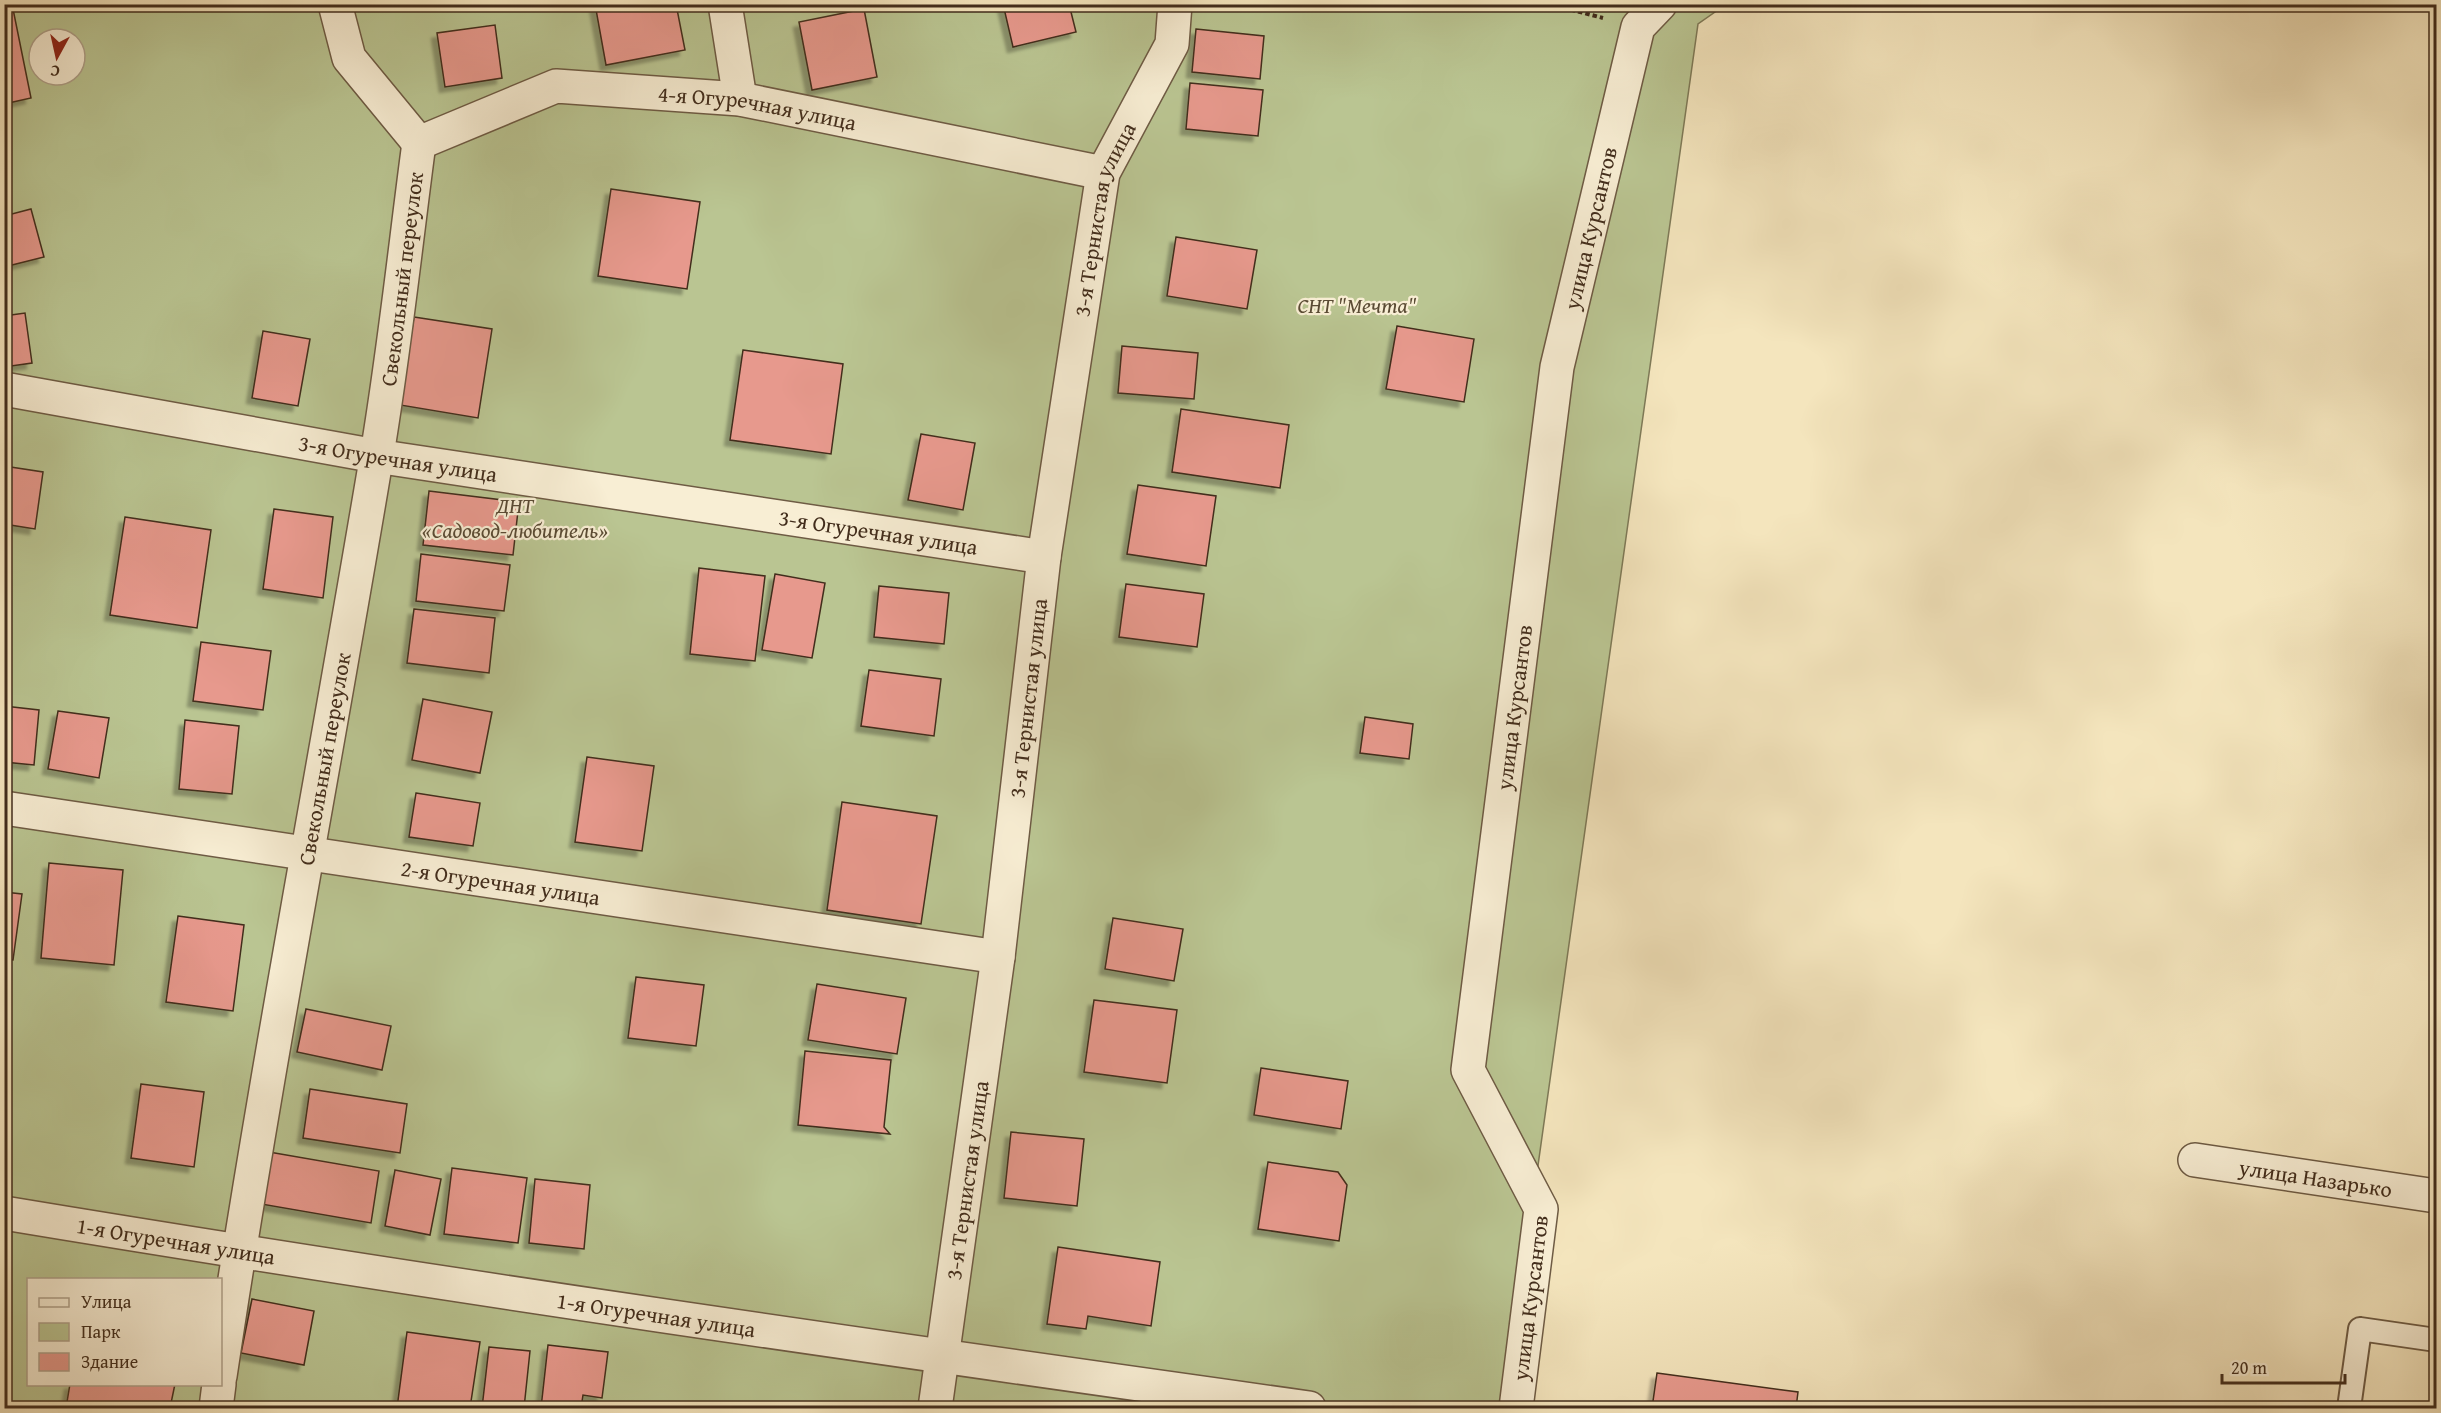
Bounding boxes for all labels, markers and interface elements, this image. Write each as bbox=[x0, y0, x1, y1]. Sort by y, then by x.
north arrow bbox=[27, 27, 87, 87]
text: С bbox=[49, 59, 61, 84]
street label: 4-я Огуречная улица bbox=[657, 77, 860, 138]
street label: 3-я Тернистая улица bbox=[1065, 116, 1144, 319]
street label: улица Курсантов bbox=[1555, 143, 1625, 314]
street label: Свекольный переулок bbox=[372, 170, 431, 388]
park label: СНТ "Мечта" bbox=[1297, 289, 1417, 321]
street label: 3-я Огуречная улица bbox=[296, 426, 500, 490]
park label: ДНТ «Садовод-любитель» bbox=[422, 489, 608, 546]
street label: 3-я Огуречная улица bbox=[777, 501, 980, 563]
street label: 3-я Тернистая улица bbox=[1000, 596, 1055, 800]
street label: улица Курсантов bbox=[1487, 623, 1540, 793]
street label: Свекольный переулок bbox=[290, 649, 359, 868]
street label: 2-я Огуречная улица bbox=[399, 852, 603, 913]
street label: 3-я Тернистая улица bbox=[937, 1078, 997, 1282]
street label: улица Назарько bbox=[2236, 1151, 2394, 1205]
street label: 1-я Огуречная улица bbox=[74, 1209, 278, 1273]
street label: улица Курсантов bbox=[1503, 1213, 1556, 1383]
legend bbox=[27, 1278, 222, 1386]
street label: 1-я Огуречная улица bbox=[554, 1284, 758, 1345]
text: Улица bbox=[81, 1288, 132, 1315]
text: Парк bbox=[81, 1318, 121, 1345]
scale bar bbox=[2222, 1347, 2345, 1385]
text: Здание bbox=[81, 1348, 138, 1375]
text: 20 m bbox=[2231, 1354, 2267, 1381]

